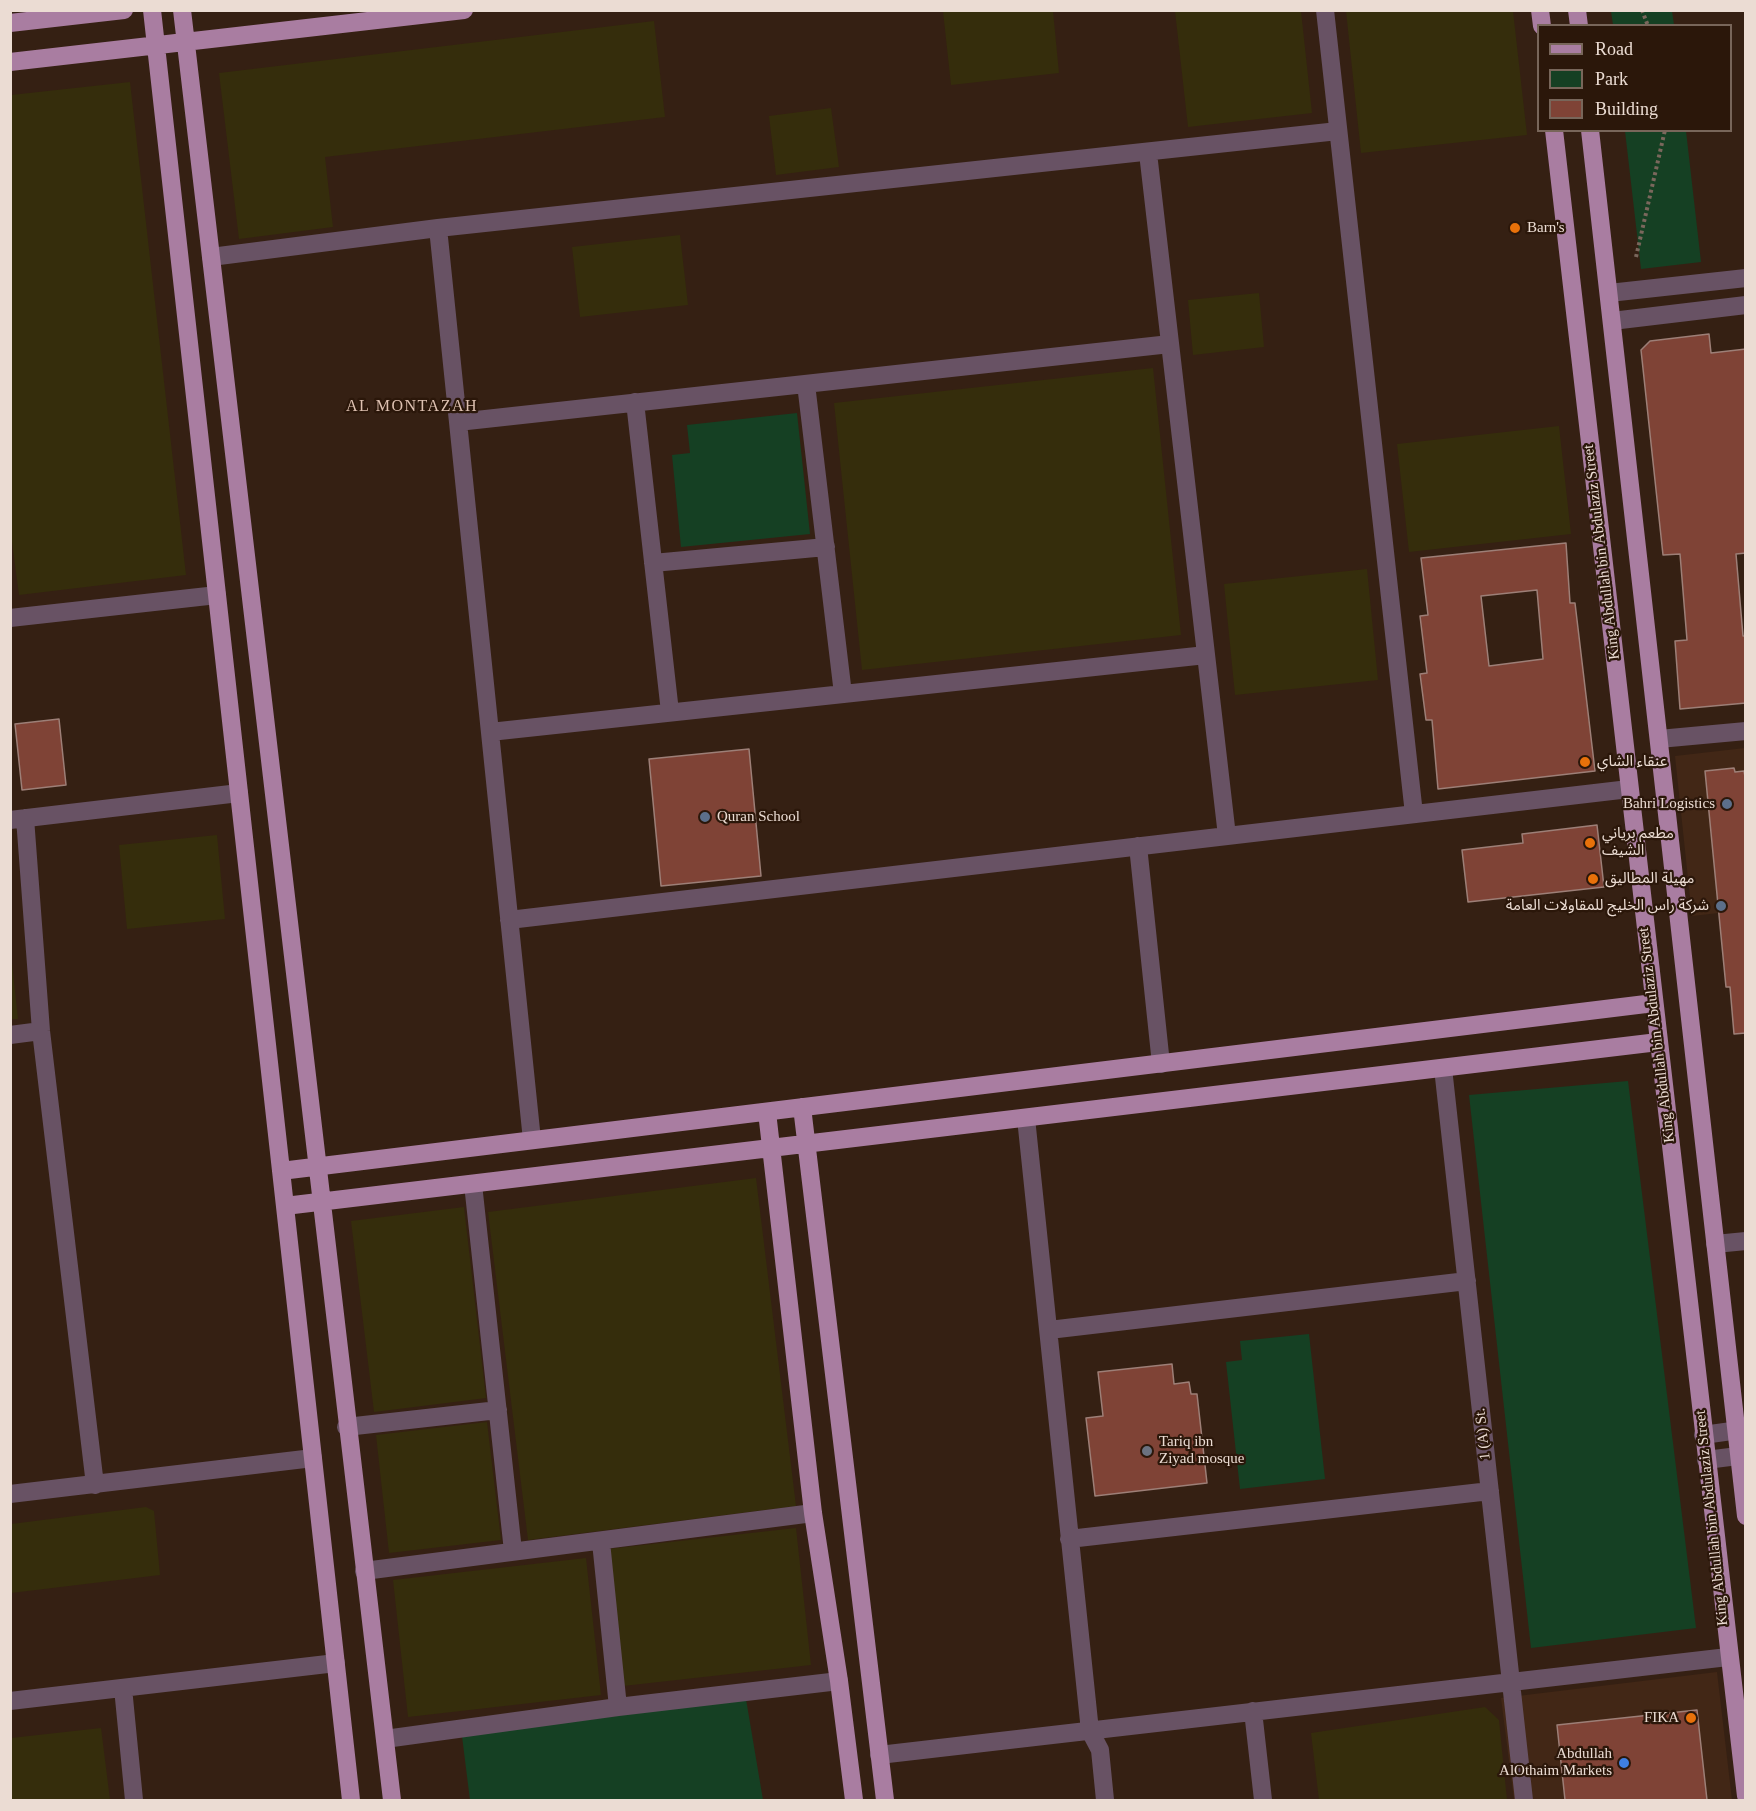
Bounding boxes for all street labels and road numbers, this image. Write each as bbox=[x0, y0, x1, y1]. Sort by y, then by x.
street label: King Abdullah bin Abdulaziz Street bbox=[1580, 443, 1624, 661]
street label: King Abdullah bin Abdulaziz Street bbox=[1635, 926, 1679, 1144]
street label: 1 (A) St. bbox=[1471, 1407, 1495, 1461]
street label: King Abdullah bin Abdulaziz Street bbox=[1692, 1409, 1732, 1627]

